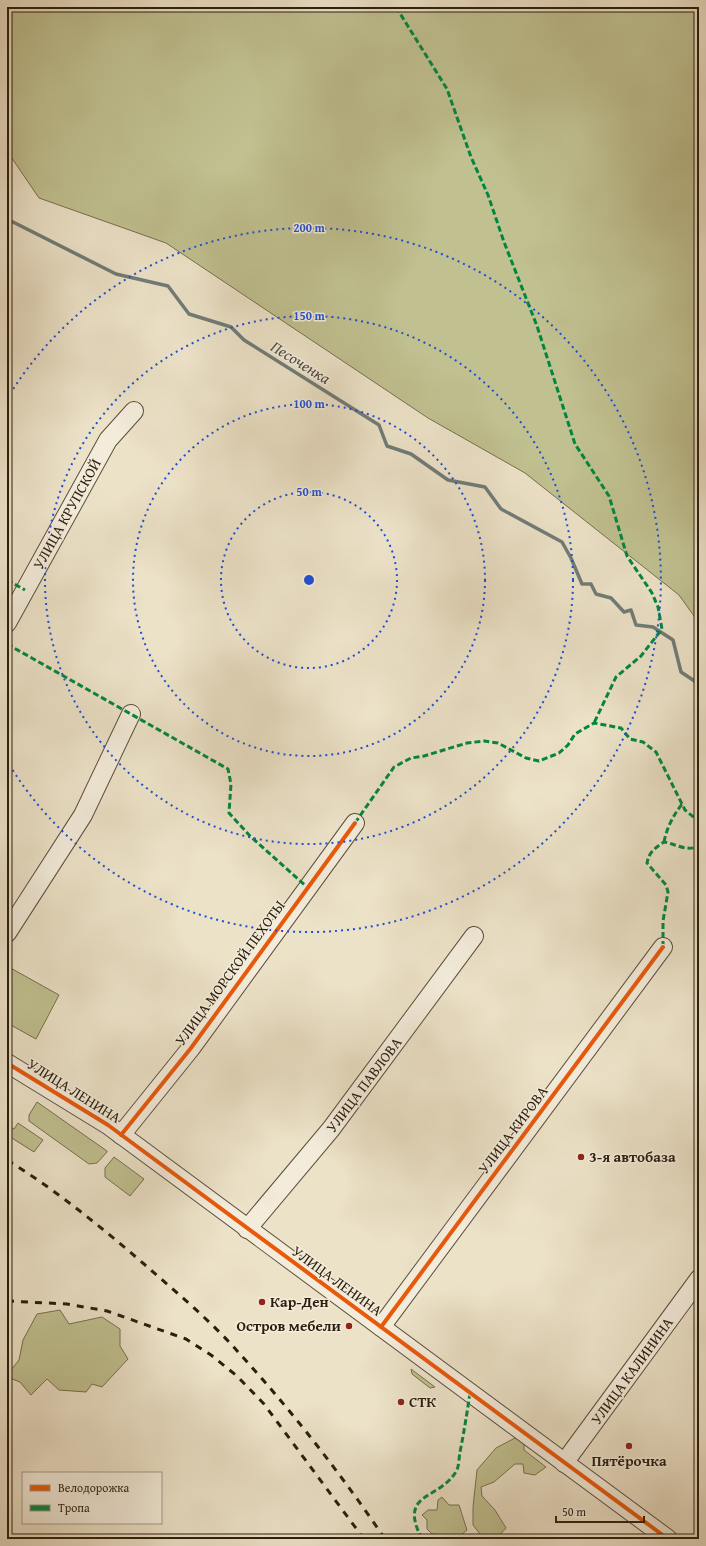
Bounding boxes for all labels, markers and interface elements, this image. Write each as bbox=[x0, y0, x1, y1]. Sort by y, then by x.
text: 200 m bbox=[293, 219, 326, 236]
text: 150 m bbox=[293, 307, 326, 324]
water label: Песоченка bbox=[266, 334, 336, 390]
text: 100 m bbox=[293, 395, 326, 412]
street label: УЛИЦА КРУПСКОЙ bbox=[27, 455, 106, 573]
text: 50 m bbox=[296, 483, 322, 500]
centre of rings bbox=[302, 573, 316, 587]
street label: УЛИЦА МОРСКОЙ ПЕХОТЫ bbox=[170, 895, 290, 1050]
street label: УЛИЦА ПАВЛОВА bbox=[321, 1033, 406, 1137]
street label: УЛИЦА ЛЕНИНА bbox=[23, 1053, 125, 1128]
street label: УЛИЦА КИРОВА bbox=[473, 1081, 553, 1178]
place label: 3-я автобаза bbox=[589, 1146, 676, 1167]
marker: 3-я автобаза bbox=[576, 1152, 586, 1162]
street label: УЛИЦА ЛЕНИНА bbox=[288, 1241, 387, 1321]
place label: Кар-Ден bbox=[270, 1291, 329, 1312]
marker: Кар-Ден bbox=[257, 1297, 267, 1307]
street label: УЛИЦА КАЛИНИНА bbox=[586, 1313, 678, 1429]
place label: Остров мебели bbox=[237, 1315, 342, 1336]
marker: Остров мебели bbox=[344, 1321, 354, 1331]
place label: СТК bbox=[409, 1391, 436, 1412]
marker: СТК bbox=[396, 1397, 406, 1407]
marker: Пятёрочка bbox=[624, 1441, 634, 1451]
place label: Пятёрочка bbox=[591, 1450, 667, 1471]
legend bbox=[22, 1472, 162, 1524]
text: Велодорожка bbox=[58, 1479, 129, 1496]
scale bar bbox=[556, 1498, 644, 1524]
text: Тропа bbox=[58, 1499, 90, 1516]
text: 50 m bbox=[562, 1503, 586, 1520]

